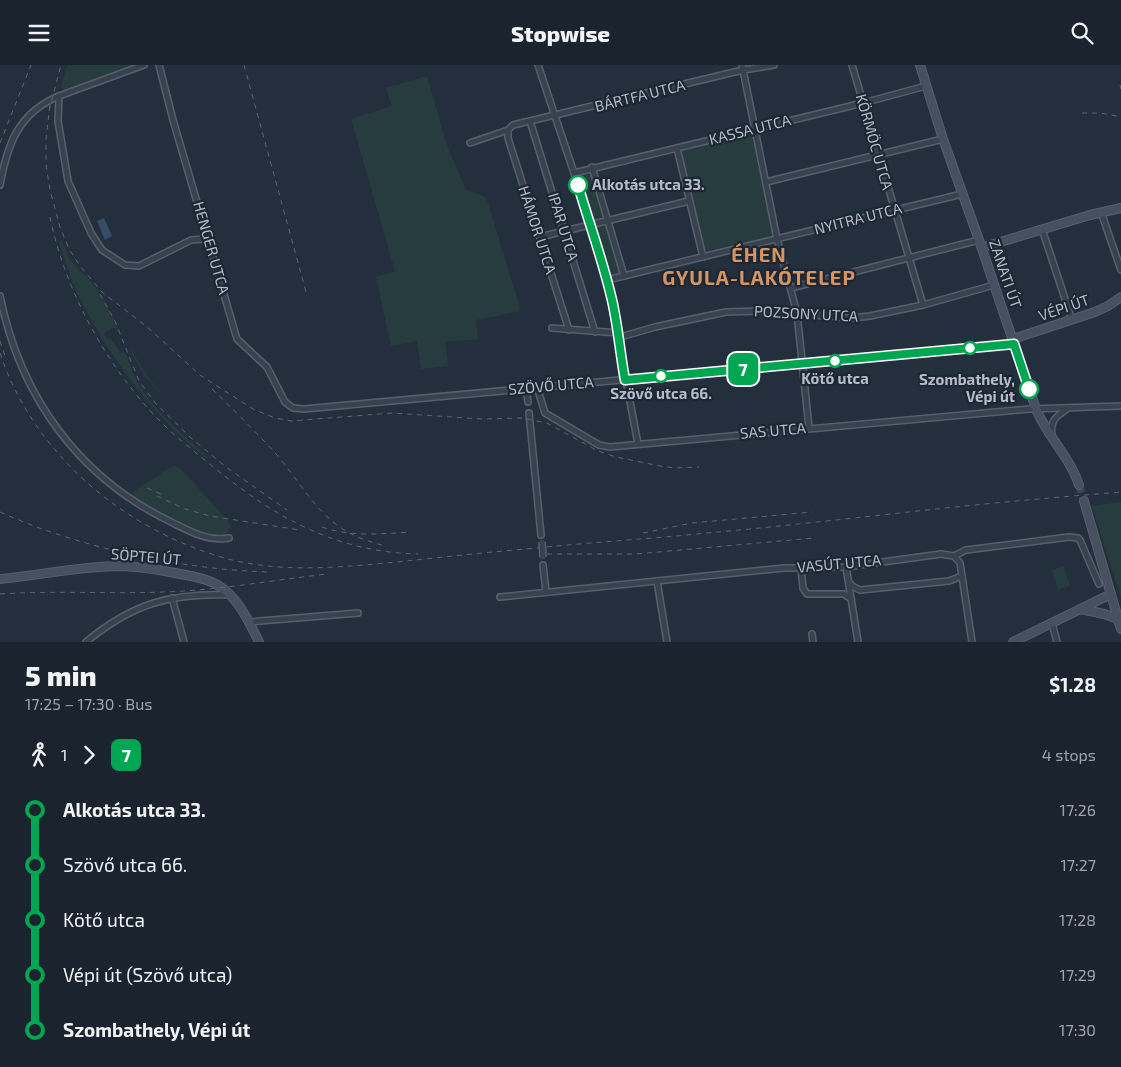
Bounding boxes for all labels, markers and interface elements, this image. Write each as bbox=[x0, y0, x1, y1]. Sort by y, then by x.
icon: menu bbox=[25, 19, 53, 47]
icon: search bbox=[1068, 19, 1096, 47]
text: Stopwise bbox=[511, 20, 610, 46]
street label: BÁRTFA UTCA bbox=[593, 75, 687, 115]
street label: KÖRMÖC UTCA bbox=[853, 92, 897, 193]
street label: KASSA UTCA bbox=[707, 110, 793, 148]
marker: Alkotás utca 33. bbox=[568, 175, 588, 195]
place label: Alkotás utca 33. bbox=[592, 175, 705, 193]
street label: HÁMOR UTCA bbox=[515, 183, 561, 277]
street label: IPAR UTCA bbox=[545, 190, 583, 264]
street label: NYITRA UTCA bbox=[812, 198, 904, 238]
street label: HENGER UTCA bbox=[190, 199, 234, 297]
street label: ZANATI ÚT bbox=[986, 237, 1026, 311]
district label: ÉHEN GYULA-LAKÓTELEP bbox=[662, 242, 856, 289]
street label: VÉPI ÚT bbox=[1036, 290, 1092, 324]
street label: POZSONY UTCA bbox=[754, 301, 859, 325]
unlabelled marker bbox=[963, 341, 977, 355]
line badge: 7 bbox=[727, 353, 759, 385]
marker: Kötő utca bbox=[828, 354, 842, 368]
text: 7 bbox=[738, 358, 748, 380]
marker: Szövő utca 66. bbox=[654, 369, 668, 383]
place label: Kötő utca bbox=[801, 369, 869, 387]
place label: Szombathely, Vépi út bbox=[919, 370, 1015, 405]
street label: SZÖVŐ UTCA bbox=[508, 372, 595, 398]
marker: Szombathely, Vépi út bbox=[1019, 379, 1039, 399]
place label: Szövő utca 66. bbox=[610, 384, 712, 402]
street label: SAS UTCA bbox=[739, 418, 807, 442]
street label: SÖPTEI ÚT bbox=[110, 544, 182, 568]
street label: VASÚT UTCA bbox=[796, 550, 882, 576]
text: 5 min bbox=[25, 658, 97, 692]
text: $1.28 bbox=[1049, 673, 1096, 696]
text: 17:25 – 17:30 · Bus bbox=[25, 694, 152, 713]
icon: walk bbox=[25, 741, 53, 769]
icon: forward bbox=[75, 741, 103, 769]
text: 7 bbox=[121, 744, 131, 766]
text: 1 bbox=[61, 745, 67, 764]
text: 4 stops bbox=[1042, 745, 1096, 764]
text: Alkotás utca 33. bbox=[63, 798, 206, 821]
text: 17:26 bbox=[1060, 800, 1096, 819]
text: Szövő utca 66. bbox=[63, 853, 187, 876]
text: 17:27 bbox=[1060, 855, 1096, 874]
text: Kötő utca bbox=[63, 908, 145, 931]
text: 17:28 bbox=[1059, 910, 1096, 929]
text: Vépi út (Szövő utca) bbox=[63, 963, 232, 986]
text: 17:29 bbox=[1060, 965, 1096, 984]
text: Szombathely, Vépi út bbox=[63, 1018, 250, 1041]
text: 17:30 bbox=[1059, 1020, 1096, 1039]

